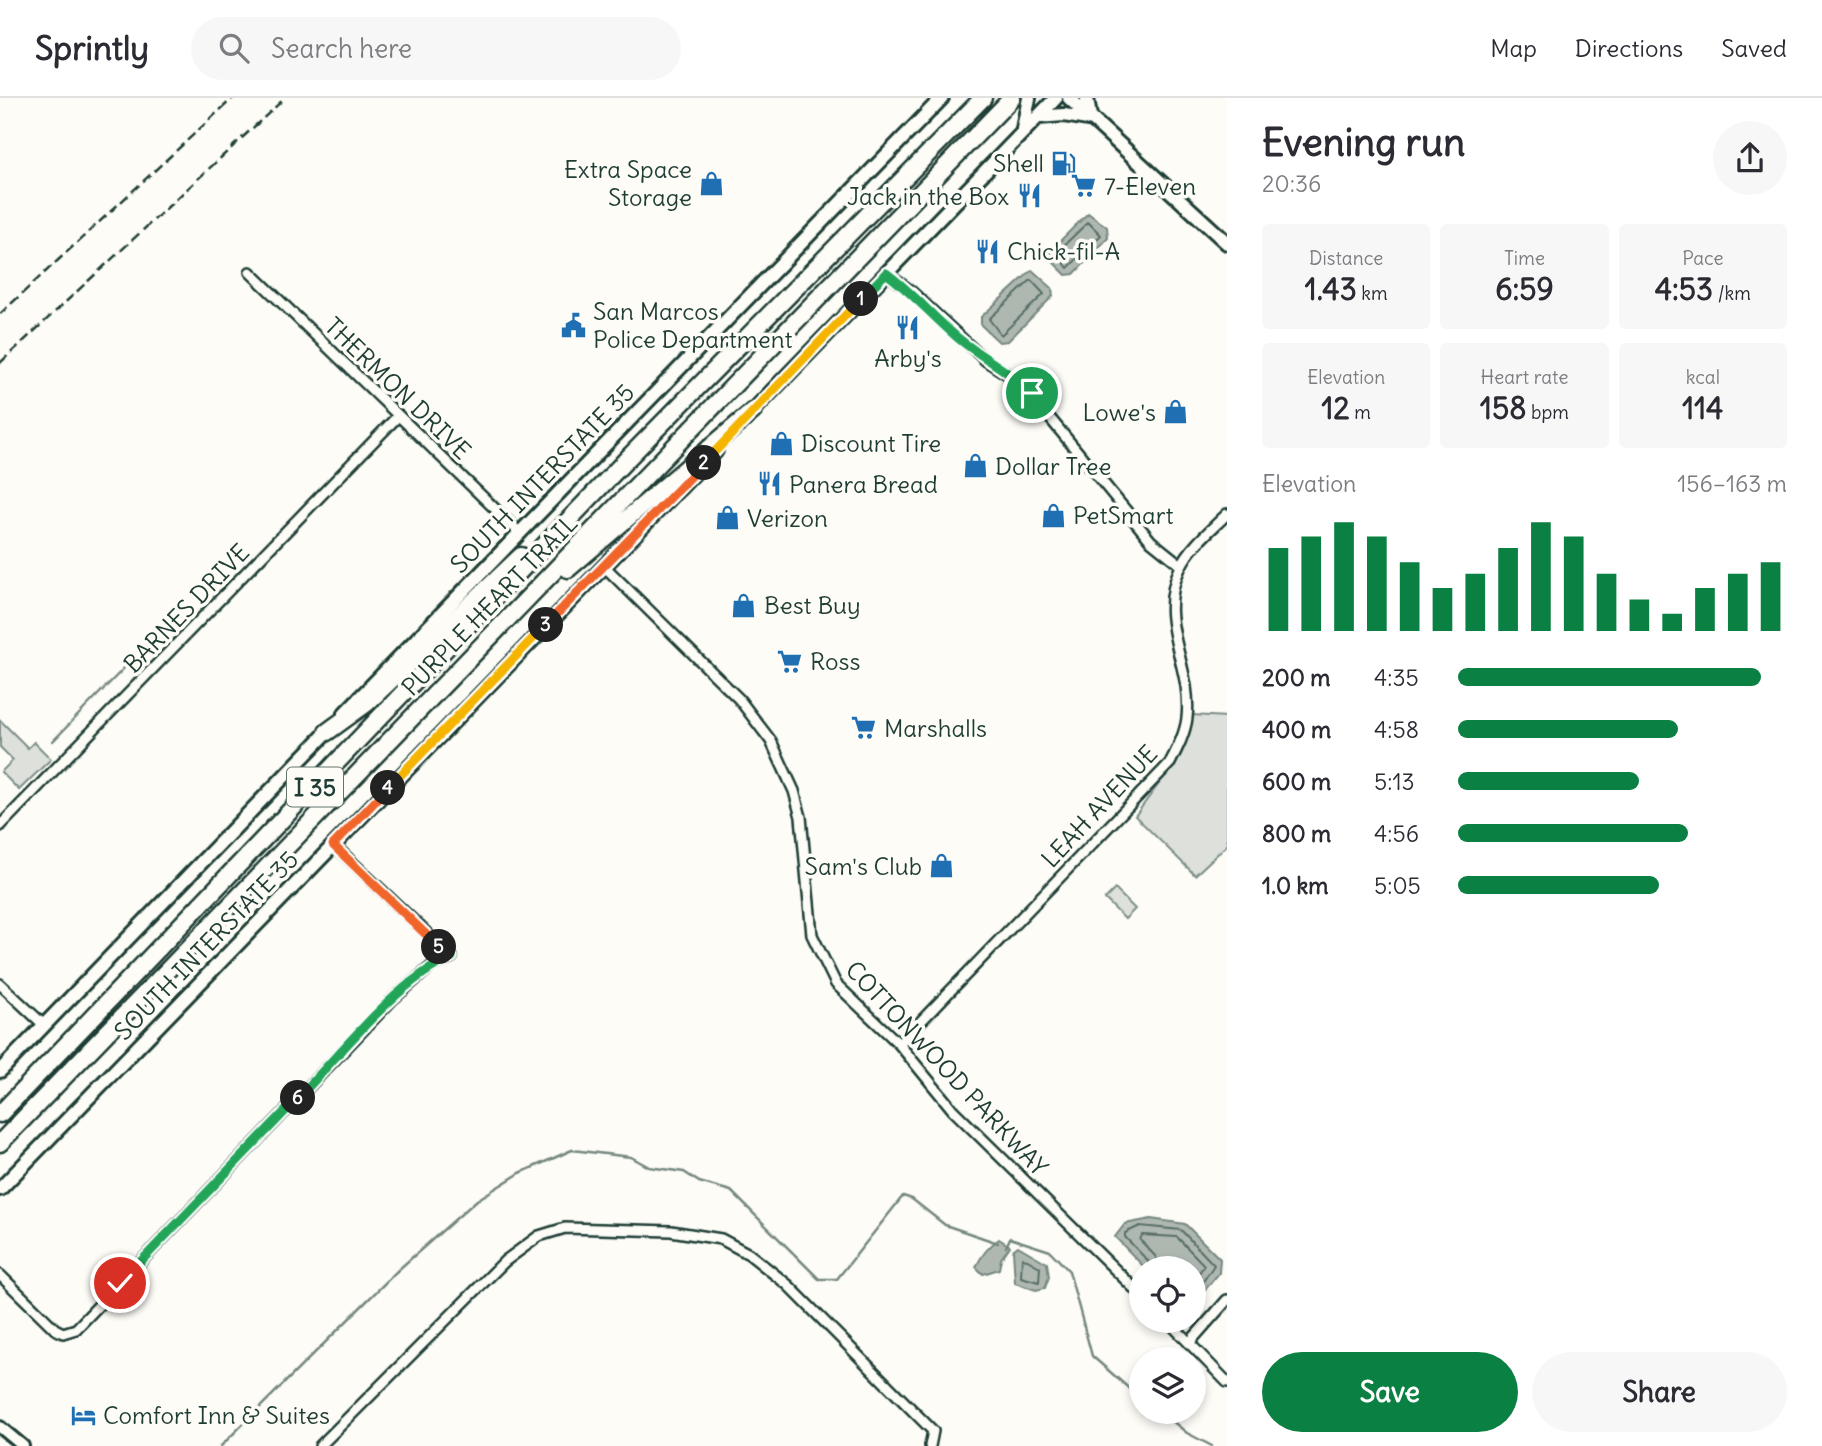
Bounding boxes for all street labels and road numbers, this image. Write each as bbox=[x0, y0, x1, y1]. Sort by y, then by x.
street label: THERMON DRIVE bbox=[319, 311, 477, 465]
street label: SOUTH INTERSTATE 35 bbox=[444, 377, 640, 579]
street label: PURPLE HEART TRAIL bbox=[395, 508, 583, 702]
street label: BARNES DRIVE bbox=[117, 537, 255, 679]
street label: LEAH AVENUE bbox=[1035, 739, 1163, 873]
road number: I 35 bbox=[287, 768, 343, 806]
street label: SOUTH INTERSTATE 35 bbox=[108, 844, 304, 1046]
street label: COTTONWOOD PARKWAY bbox=[840, 954, 1054, 1182]

